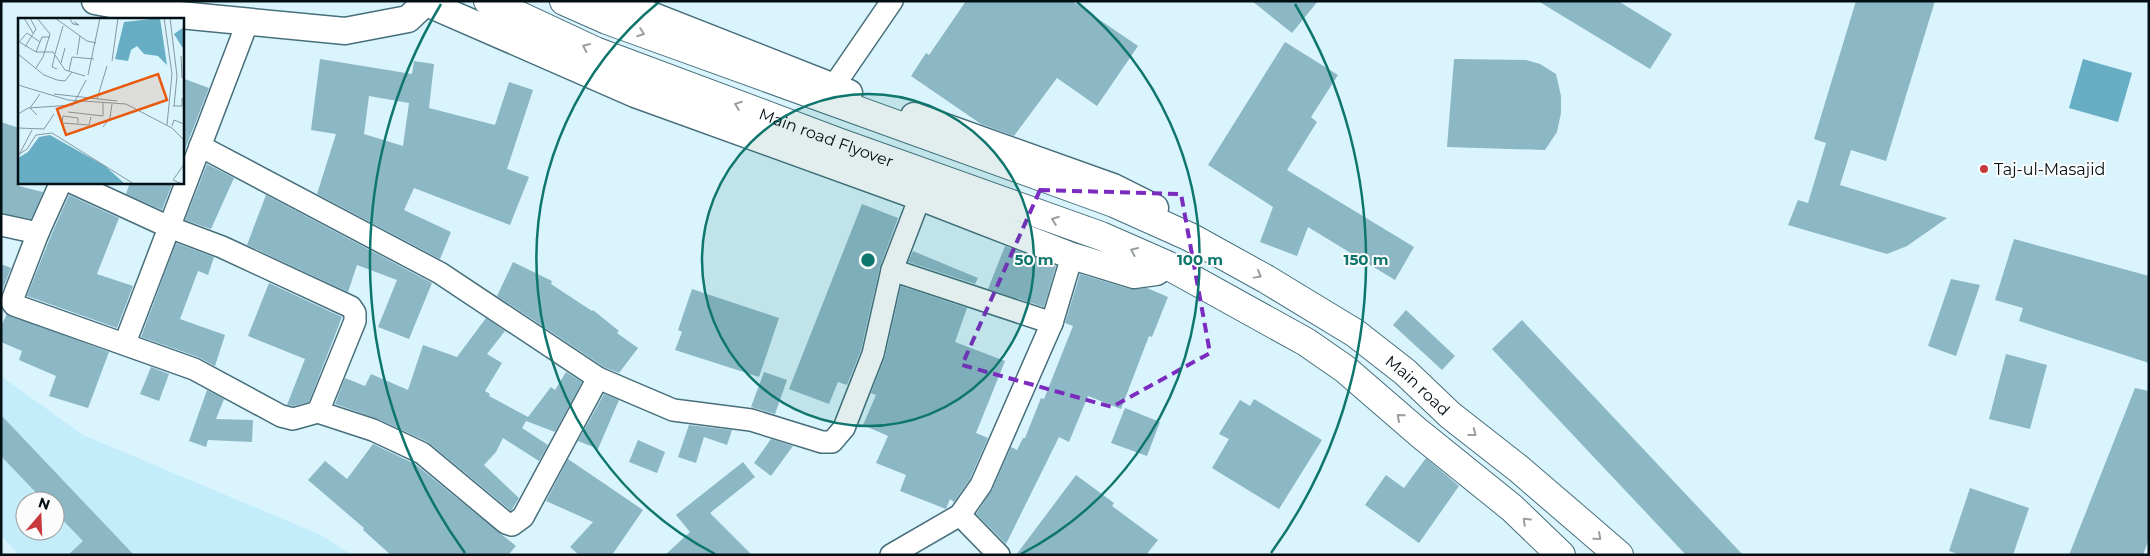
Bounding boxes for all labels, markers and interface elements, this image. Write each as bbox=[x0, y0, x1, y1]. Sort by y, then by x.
inset map bbox=[18, 18, 184, 184]
one-way arrow bbox=[636, 27, 645, 37]
one-way arrow bbox=[582, 43, 591, 53]
one-way arrow bbox=[734, 101, 743, 111]
street label: Main road Flyover bbox=[756, 104, 896, 171]
place label: Taj-ul-Masajid bbox=[1994, 160, 2105, 179]
marker: Taj-ul-Masajid bbox=[1978, 163, 1990, 175]
one-way arrow bbox=[1052, 216, 1060, 226]
one-way arrow bbox=[1130, 246, 1139, 257]
text: 50 m bbox=[1014, 250, 1054, 269]
text: 100 m bbox=[1177, 250, 1223, 269]
text: 150 m bbox=[1344, 250, 1388, 269]
centre of rings bbox=[859, 251, 877, 269]
one-way arrow bbox=[1253, 269, 1262, 279]
street label: Main road bbox=[1382, 351, 1454, 420]
one-way arrow bbox=[1397, 414, 1406, 423]
one-way arrow bbox=[1467, 427, 1477, 436]
north arrow bbox=[15, 491, 65, 541]
text: N bbox=[36, 493, 53, 514]
one-way arrow bbox=[1522, 518, 1531, 527]
one-way arrow bbox=[1592, 531, 1601, 540]

